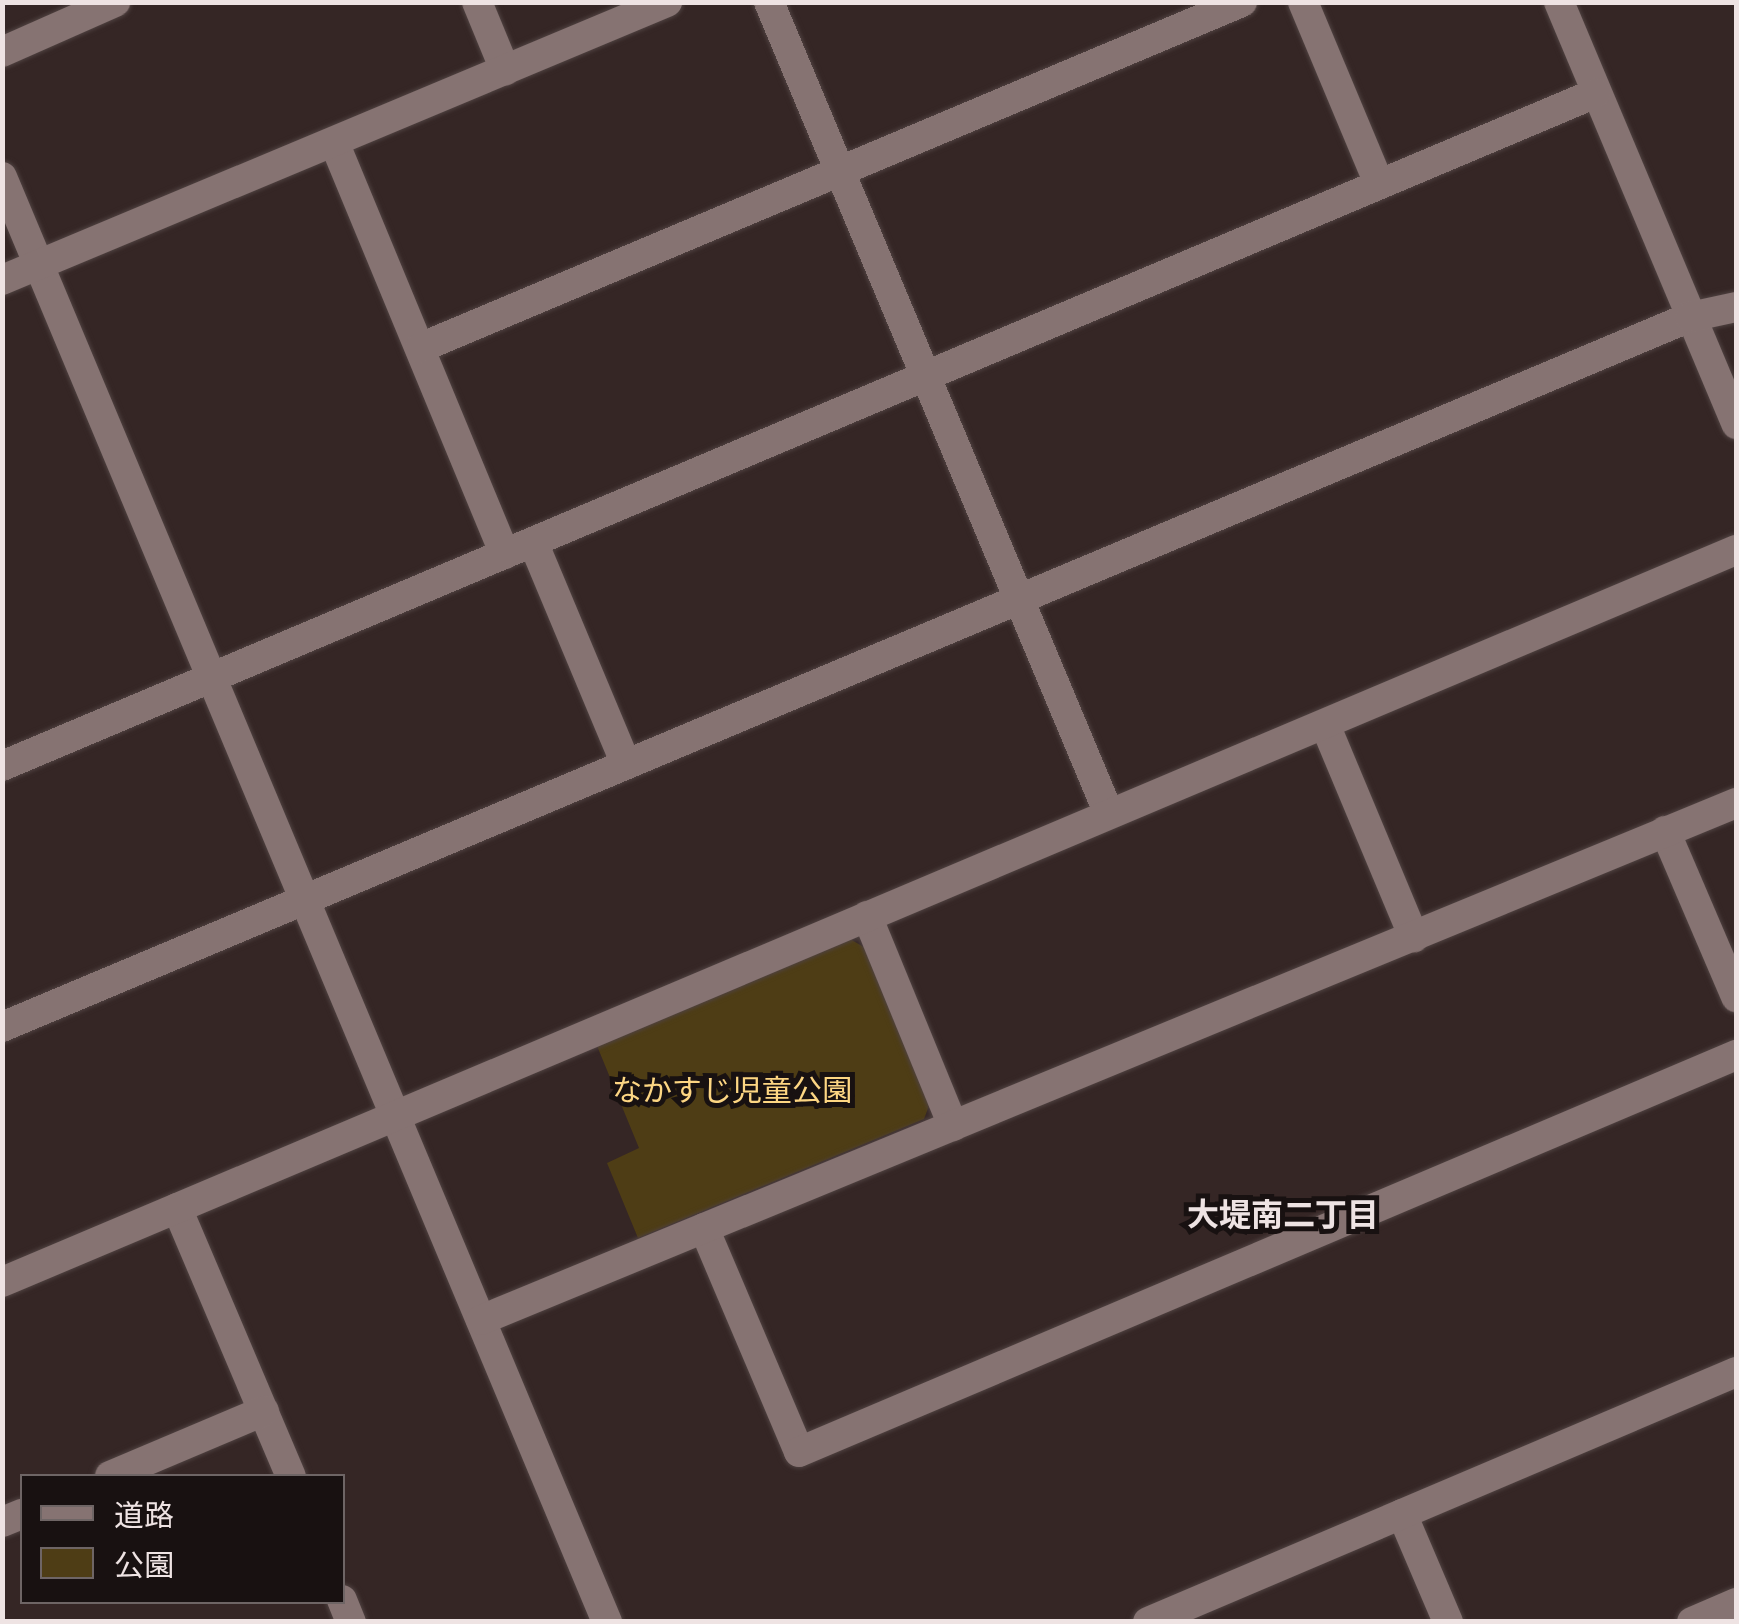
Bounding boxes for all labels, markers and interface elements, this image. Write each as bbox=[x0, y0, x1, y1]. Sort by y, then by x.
park label: なかすじ児童公園 bbox=[612, 1073, 852, 1109]
district label: 大堤南二丁目 bbox=[1187, 1196, 1379, 1234]
legend bbox=[20, 1474, 345, 1604]
text: 道路 bbox=[114, 1498, 174, 1533]
text: 公園 bbox=[114, 1548, 174, 1583]

